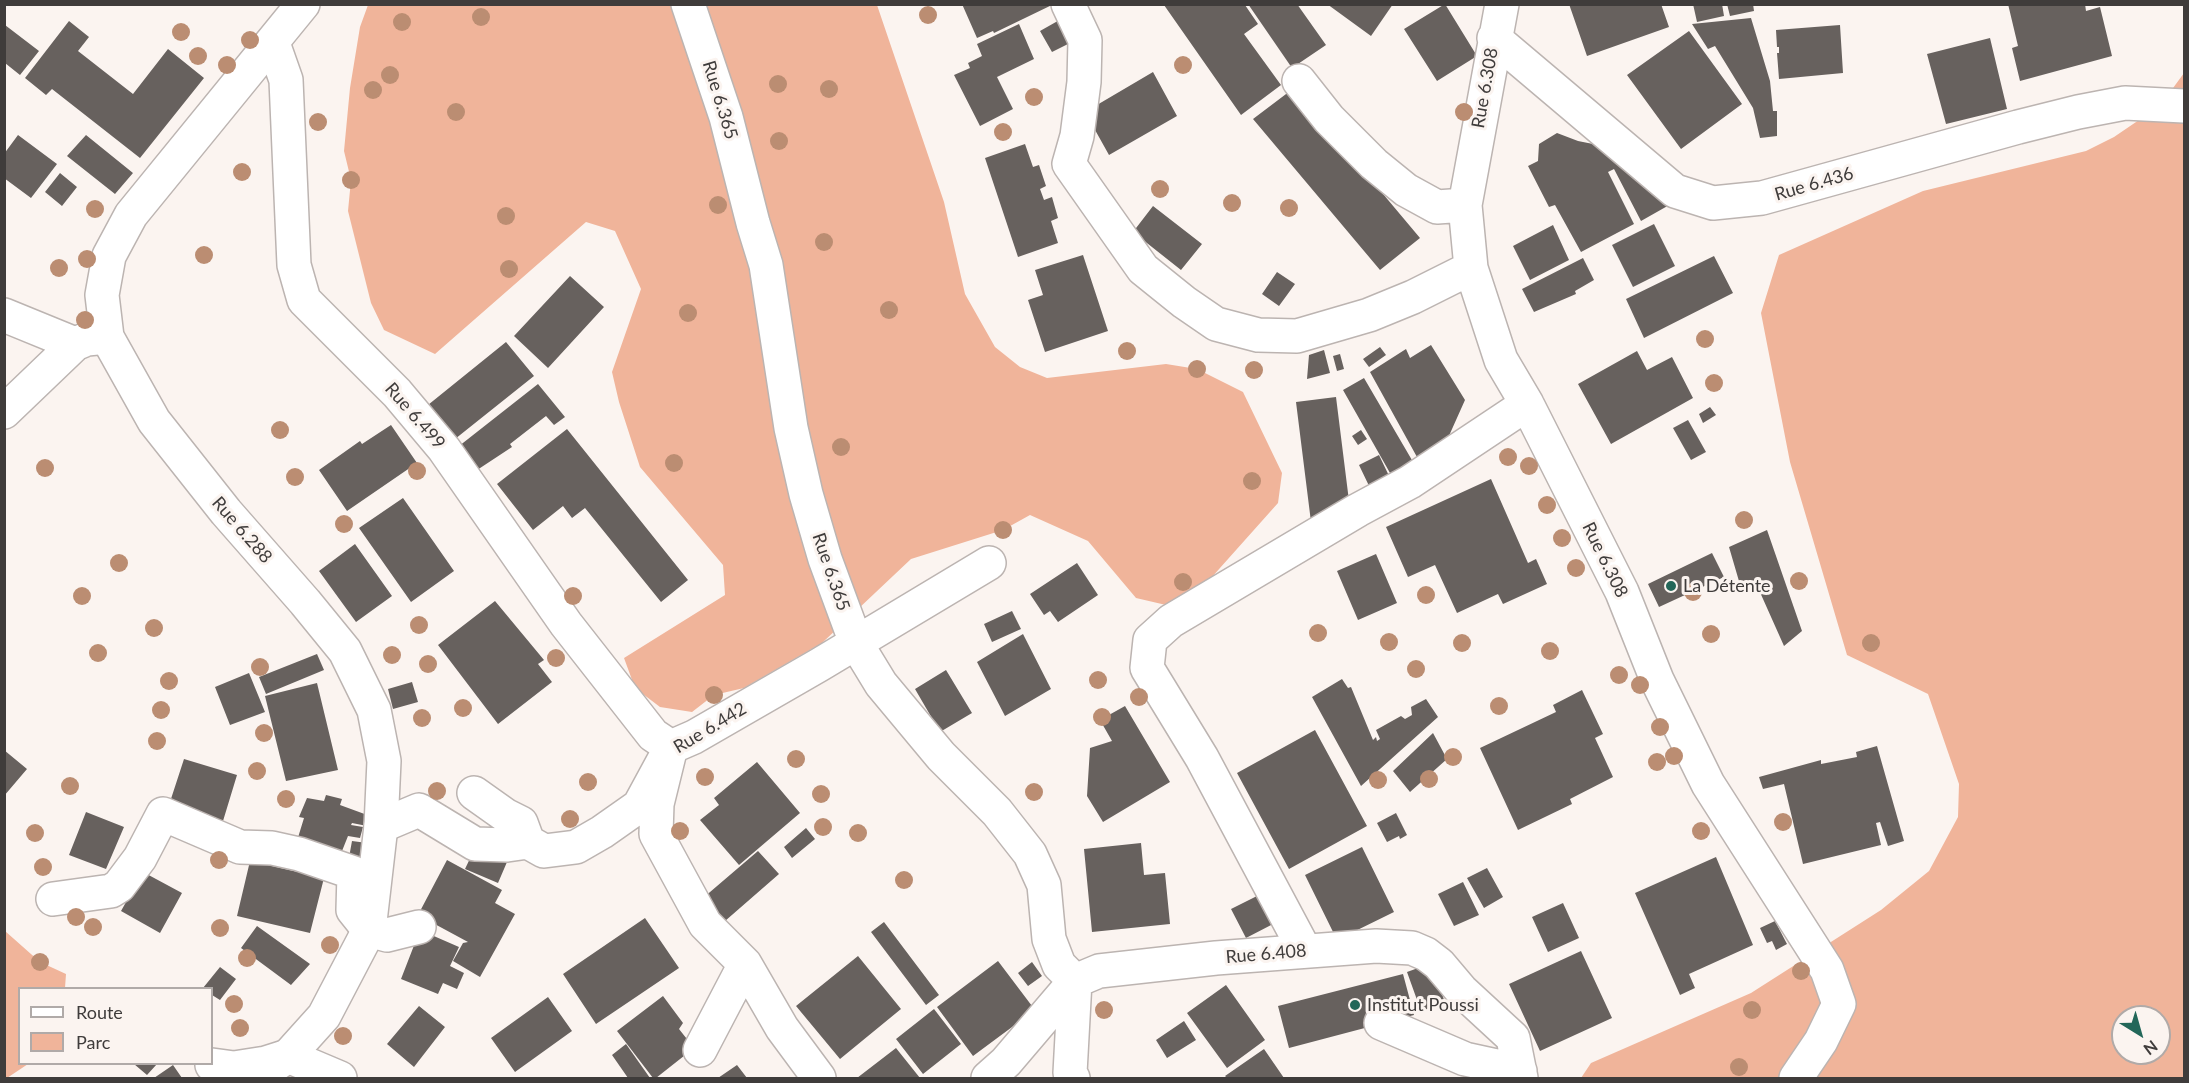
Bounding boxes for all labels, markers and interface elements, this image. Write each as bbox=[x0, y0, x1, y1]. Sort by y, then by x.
street label: Rue 6.308 bbox=[1467, 46, 1503, 130]
street label: Rue 6.365 bbox=[698, 58, 742, 142]
street label: Rue 6.436 bbox=[1772, 162, 1856, 206]
street label: Rue 6.499 bbox=[380, 378, 450, 454]
street label: Rue 6.288 bbox=[207, 492, 277, 568]
street label: Rue 6.308 bbox=[1578, 519, 1632, 601]
street label: Rue 6.365 bbox=[808, 530, 854, 614]
place label: La Détente bbox=[1683, 575, 1771, 597]
marker: La Détente bbox=[1664, 579, 1678, 593]
street label: Rue 6.442 bbox=[670, 698, 750, 758]
street label: Rue 6.408 bbox=[1225, 940, 1307, 968]
legend bbox=[18, 987, 213, 1065]
place label: Institut Poussi bbox=[1367, 994, 1479, 1016]
marker: Institut Poussi bbox=[1348, 998, 1362, 1012]
text: Route bbox=[76, 1001, 123, 1023]
north arrow bbox=[2111, 1005, 2171, 1065]
text: Parc bbox=[76, 1031, 110, 1053]
text: N bbox=[2140, 1037, 2162, 1059]

